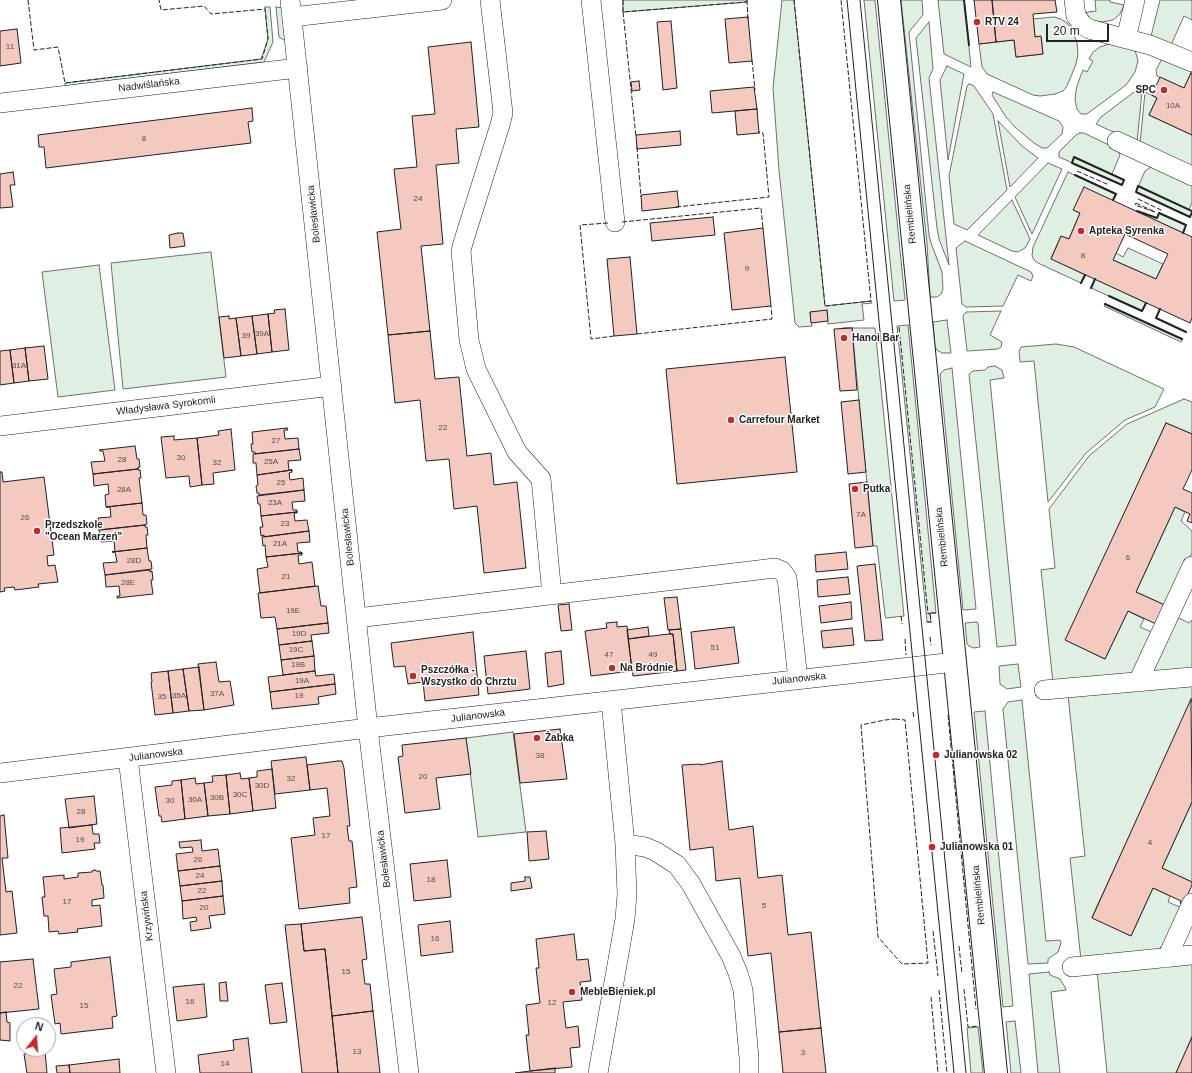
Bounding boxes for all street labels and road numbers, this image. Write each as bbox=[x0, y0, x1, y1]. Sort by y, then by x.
street label: Nadwiślańska bbox=[118, 75, 180, 95]
street label: Rembielińska bbox=[901, 184, 919, 244]
street label: Bolesławicka bbox=[305, 185, 323, 243]
street label: Władysława Syrokomli bbox=[116, 394, 216, 418]
street label: Rembielińska bbox=[933, 507, 951, 567]
street label: Bolesławicka bbox=[339, 508, 357, 566]
street label: Julianowska bbox=[771, 670, 827, 688]
street label: Julianowska bbox=[450, 707, 506, 725]
street label: Julianowska bbox=[128, 746, 184, 764]
street label: Bolesławicka bbox=[375, 830, 393, 888]
street label: Rembielińska bbox=[970, 865, 988, 925]
street label: Krzywińska bbox=[138, 890, 156, 942]

